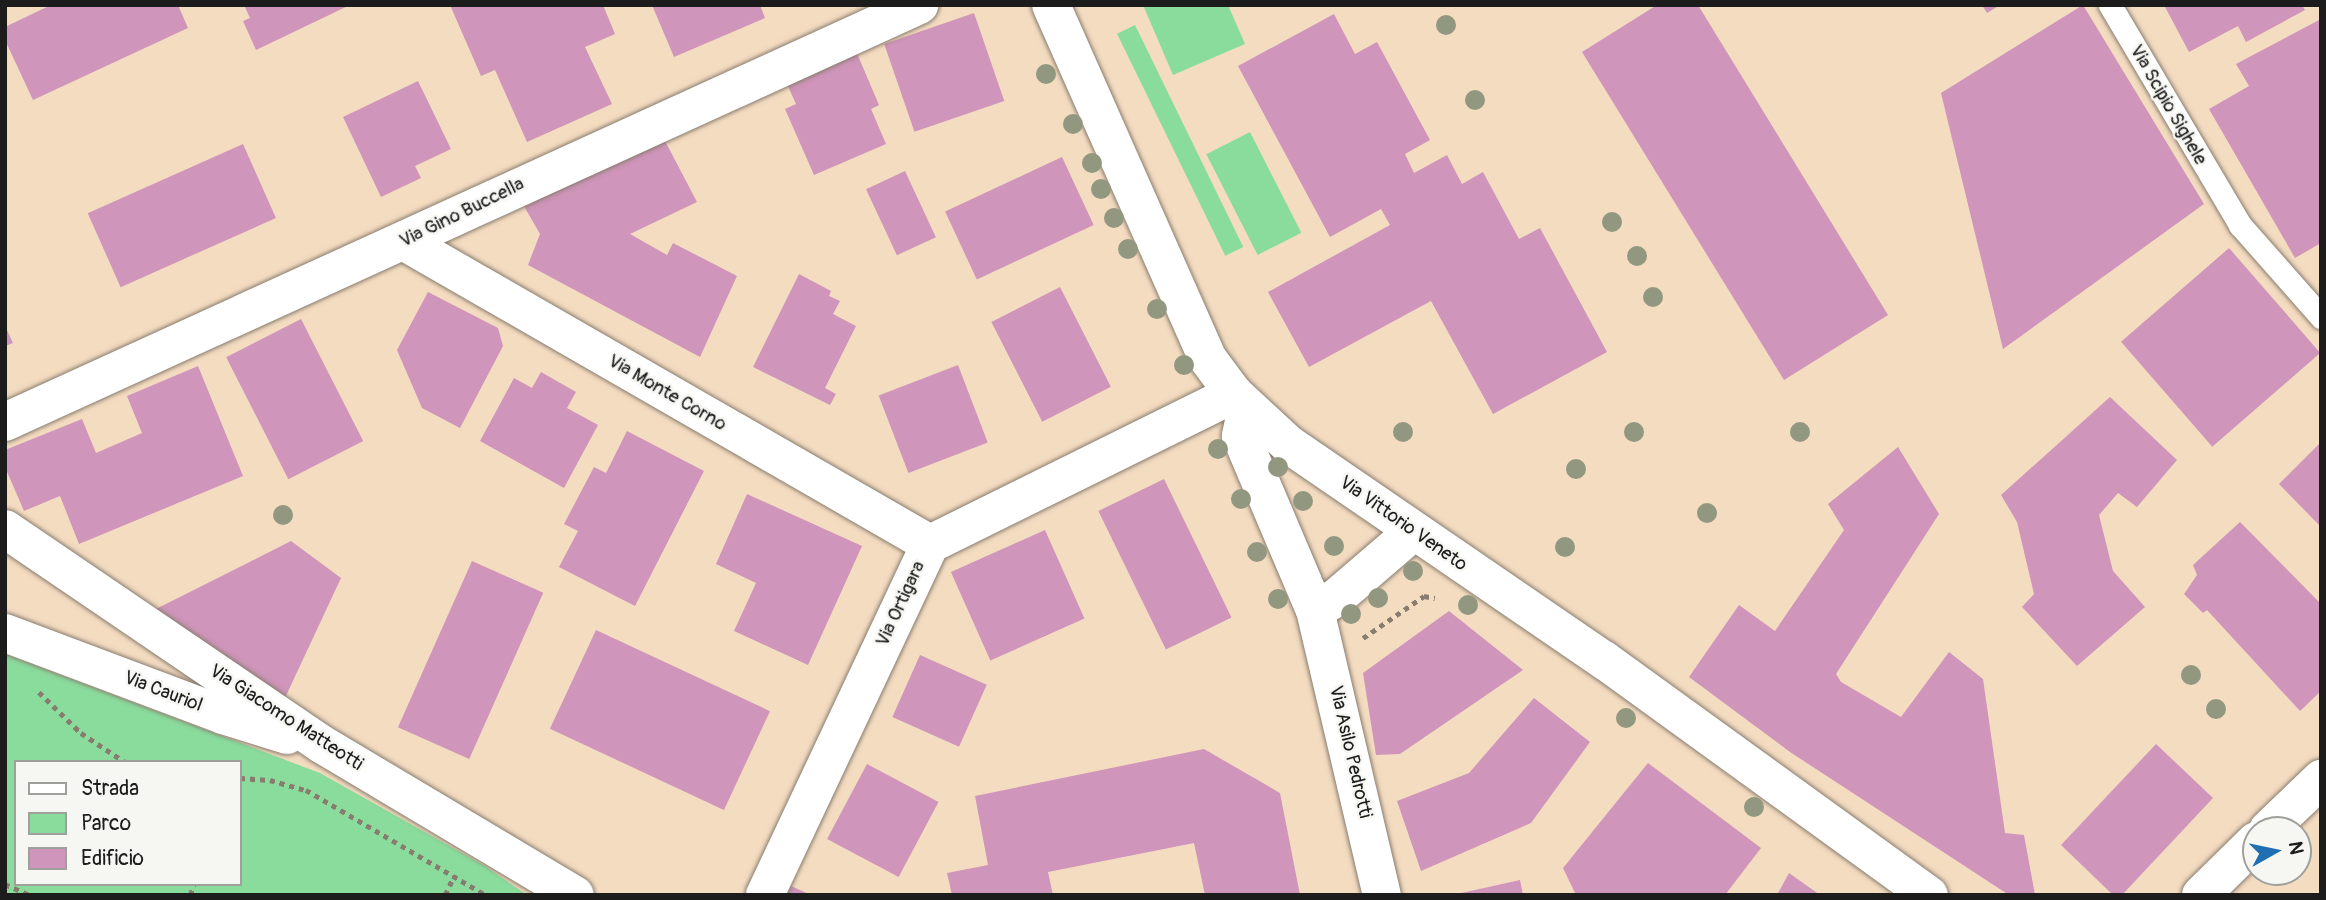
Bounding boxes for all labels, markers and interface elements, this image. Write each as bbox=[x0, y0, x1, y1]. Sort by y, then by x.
street label: Via Scipio Sighele bbox=[2124, 41, 2212, 169]
street label: Via Gino Buccella bbox=[396, 173, 528, 253]
street label: Via Monte Corno bbox=[604, 350, 730, 436]
street label: Via Vittorio Veneto bbox=[1335, 471, 1471, 577]
street label: Via Ortigara bbox=[871, 558, 931, 650]
street label: Via Giacomo Matteotti bbox=[205, 660, 367, 776]
street label: Via Cauriol bbox=[120, 667, 206, 717]
street label: Via Asilo Pedrotti bbox=[1324, 684, 1376, 820]
legend bbox=[14, 760, 242, 886]
text: Strada bbox=[81, 775, 139, 802]
text: Parco bbox=[81, 810, 131, 837]
north arrow bbox=[2242, 816, 2312, 886]
text: N bbox=[2283, 840, 2309, 856]
text: Edificio bbox=[81, 845, 144, 872]

